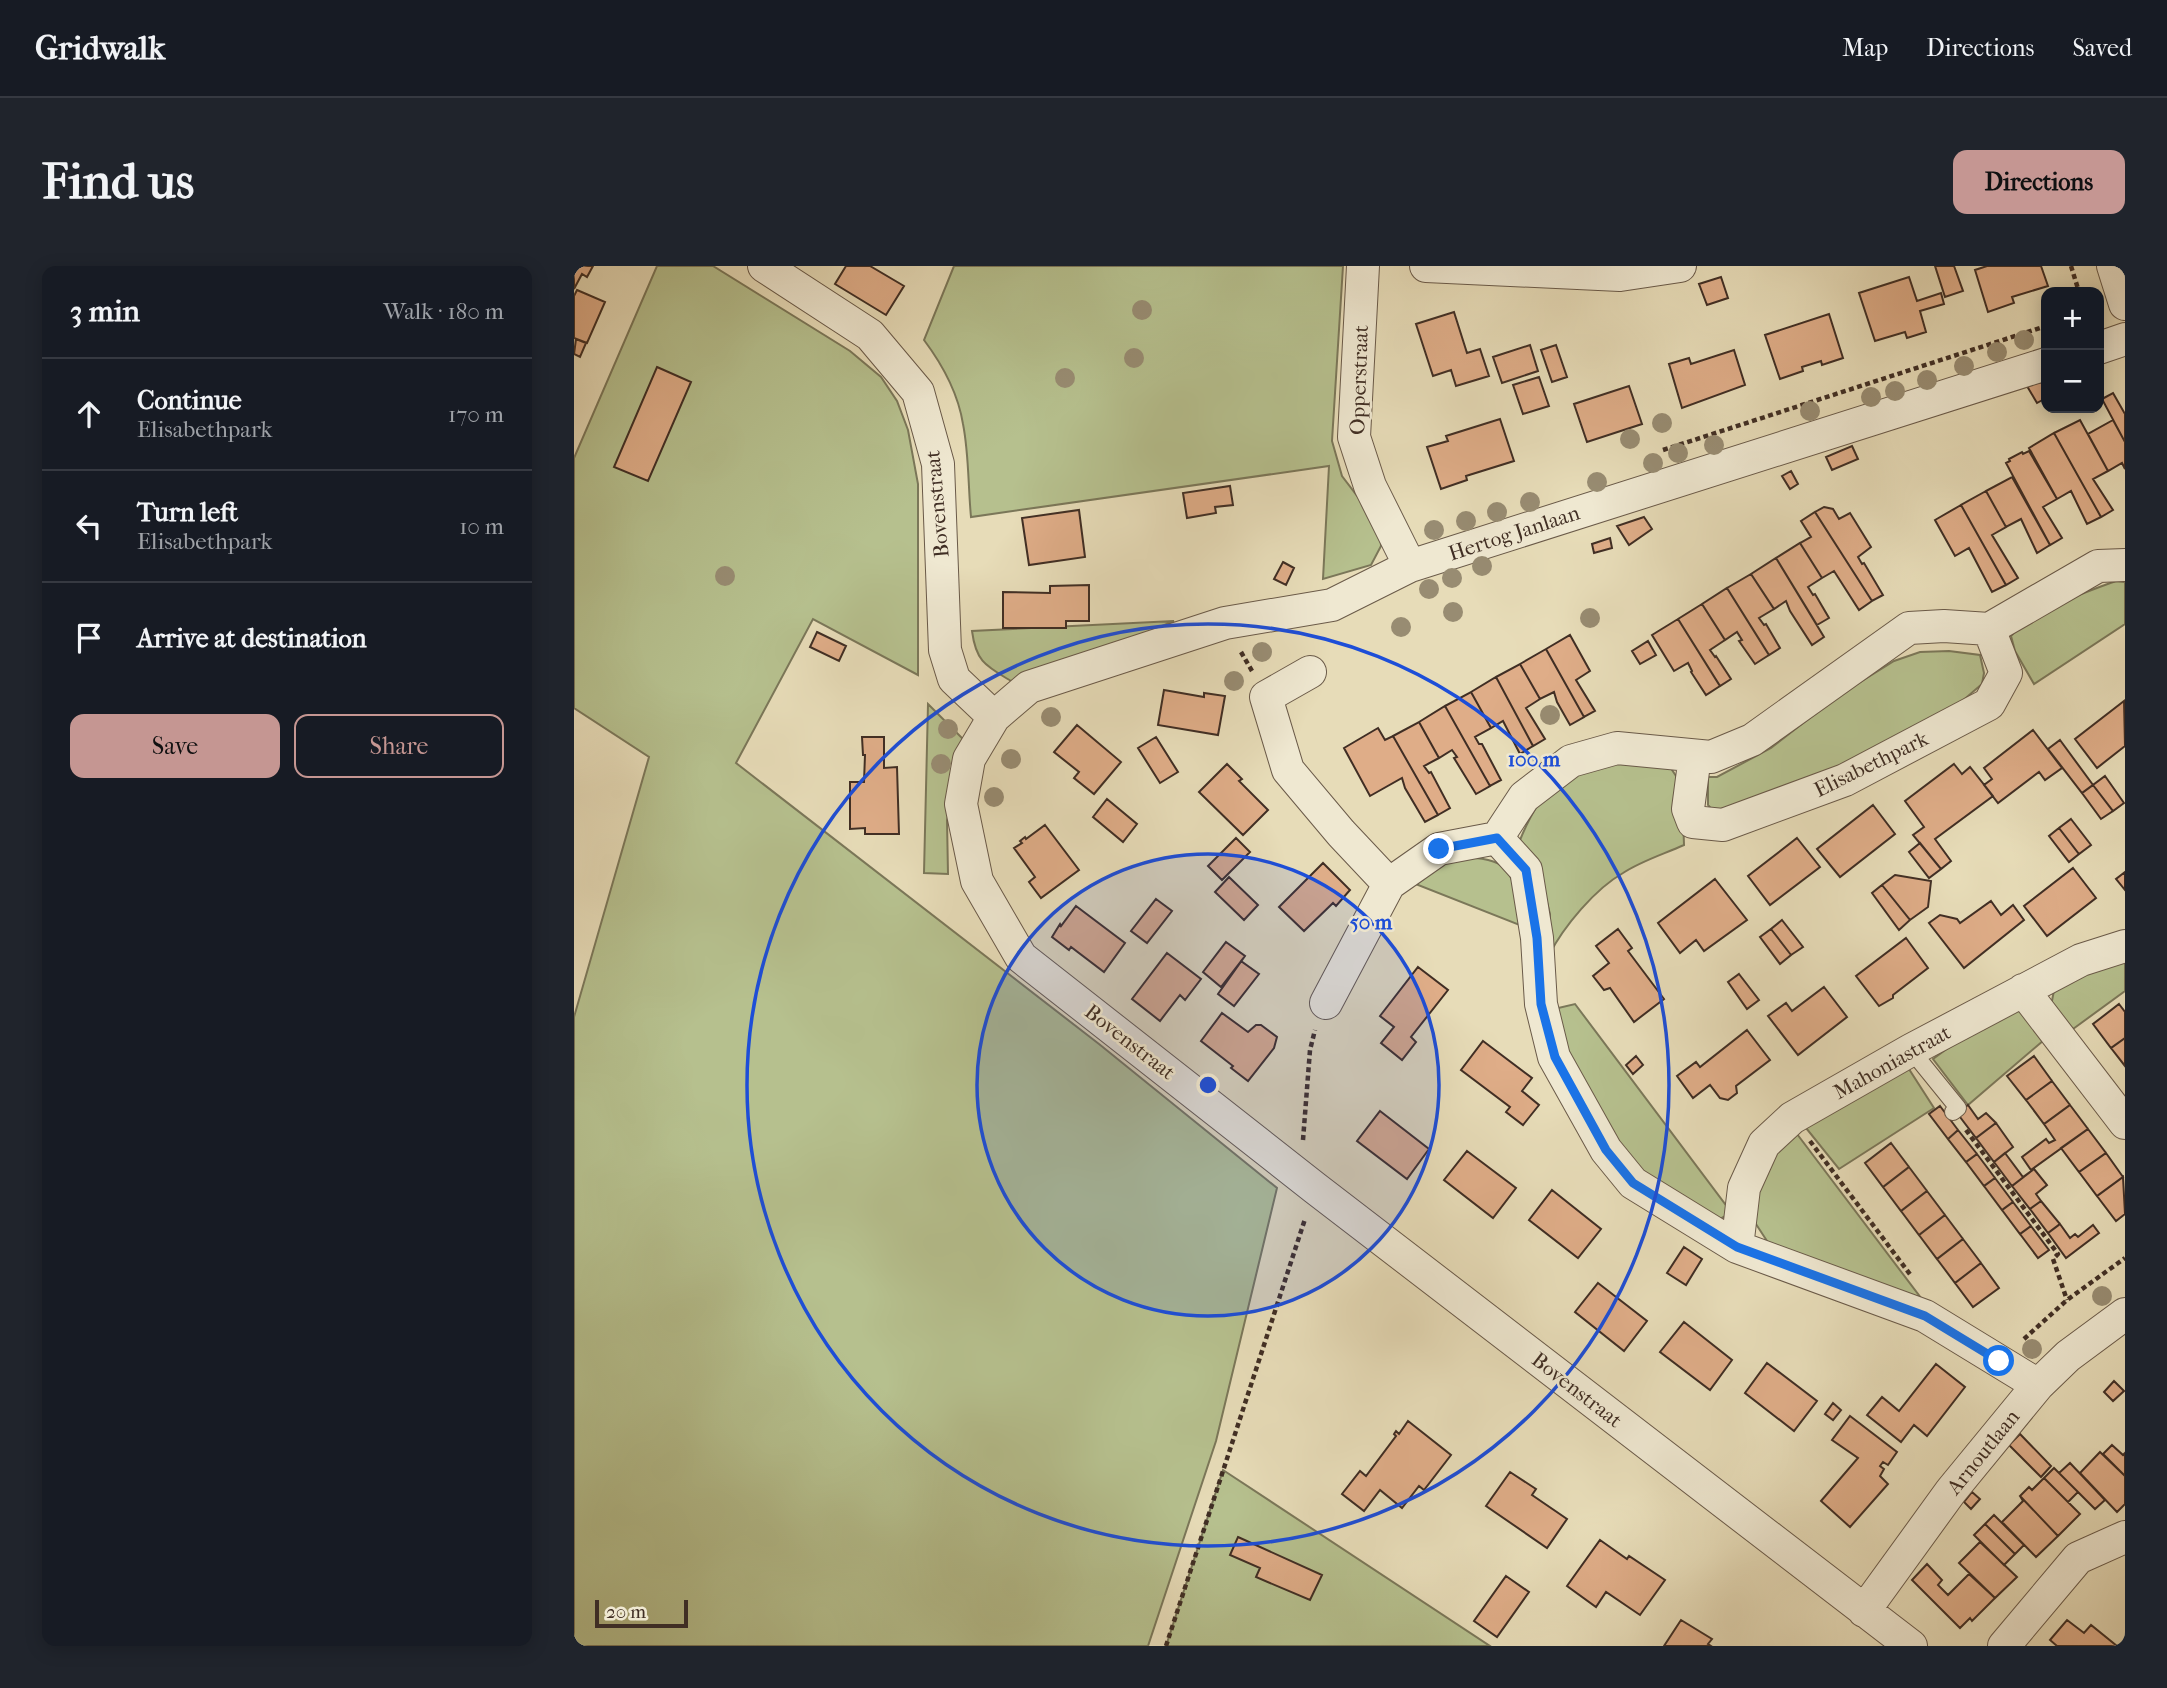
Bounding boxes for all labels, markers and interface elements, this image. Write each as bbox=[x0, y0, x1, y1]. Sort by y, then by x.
text: Gridwalk bbox=[35, 29, 165, 68]
text: Map bbox=[1842, 34, 1888, 62]
text: Directions bbox=[1926, 34, 2034, 62]
text: Saved bbox=[2072, 34, 2132, 62]
button: Directions bbox=[1953, 150, 2125, 214]
text: Find us bbox=[42, 153, 194, 211]
map controls bbox=[2041, 287, 2104, 413]
button: + bbox=[2041, 287, 2104, 350]
text: 3 min bbox=[70, 294, 140, 329]
text: Walk · 180 m bbox=[383, 298, 504, 325]
street label: Opperstraat bbox=[1345, 324, 1373, 435]
button: − bbox=[2041, 350, 2104, 413]
text: Continue bbox=[137, 385, 242, 416]
icon: ahead bbox=[70, 395, 108, 433]
text: 170 m bbox=[448, 401, 504, 428]
text: Elisabethpark bbox=[137, 416, 272, 443]
street label: Bovenstraat bbox=[920, 449, 954, 559]
text: Turn left bbox=[137, 497, 238, 528]
street label: Hertog Janlaan bbox=[1445, 501, 1583, 565]
icon: left bbox=[70, 507, 108, 545]
text: 10 m bbox=[459, 513, 504, 540]
text: Elisabethpark bbox=[137, 528, 272, 555]
icon: arrive bbox=[70, 619, 108, 657]
text: Arrive at destination bbox=[137, 623, 367, 654]
button: Save bbox=[70, 714, 280, 778]
button: Share bbox=[294, 714, 504, 778]
street label: Elisabethpark bbox=[1810, 726, 1932, 802]
text: 100 m bbox=[1508, 747, 1561, 771]
route end bbox=[1423, 833, 1454, 864]
text: 50 m bbox=[1350, 910, 1393, 934]
street label: Bovenstraat bbox=[1080, 999, 1180, 1085]
street label: Mahoniastraat bbox=[1829, 1020, 1955, 1104]
centre of rings bbox=[1196, 1073, 1220, 1097]
route start bbox=[1983, 1345, 2014, 1376]
street label: Bovenstraat bbox=[1527, 1347, 1627, 1433]
street label: Arnoutlaan bbox=[1941, 1405, 2024, 1500]
scale bar bbox=[595, 1597, 688, 1629]
text: 20 m bbox=[606, 1601, 646, 1623]

